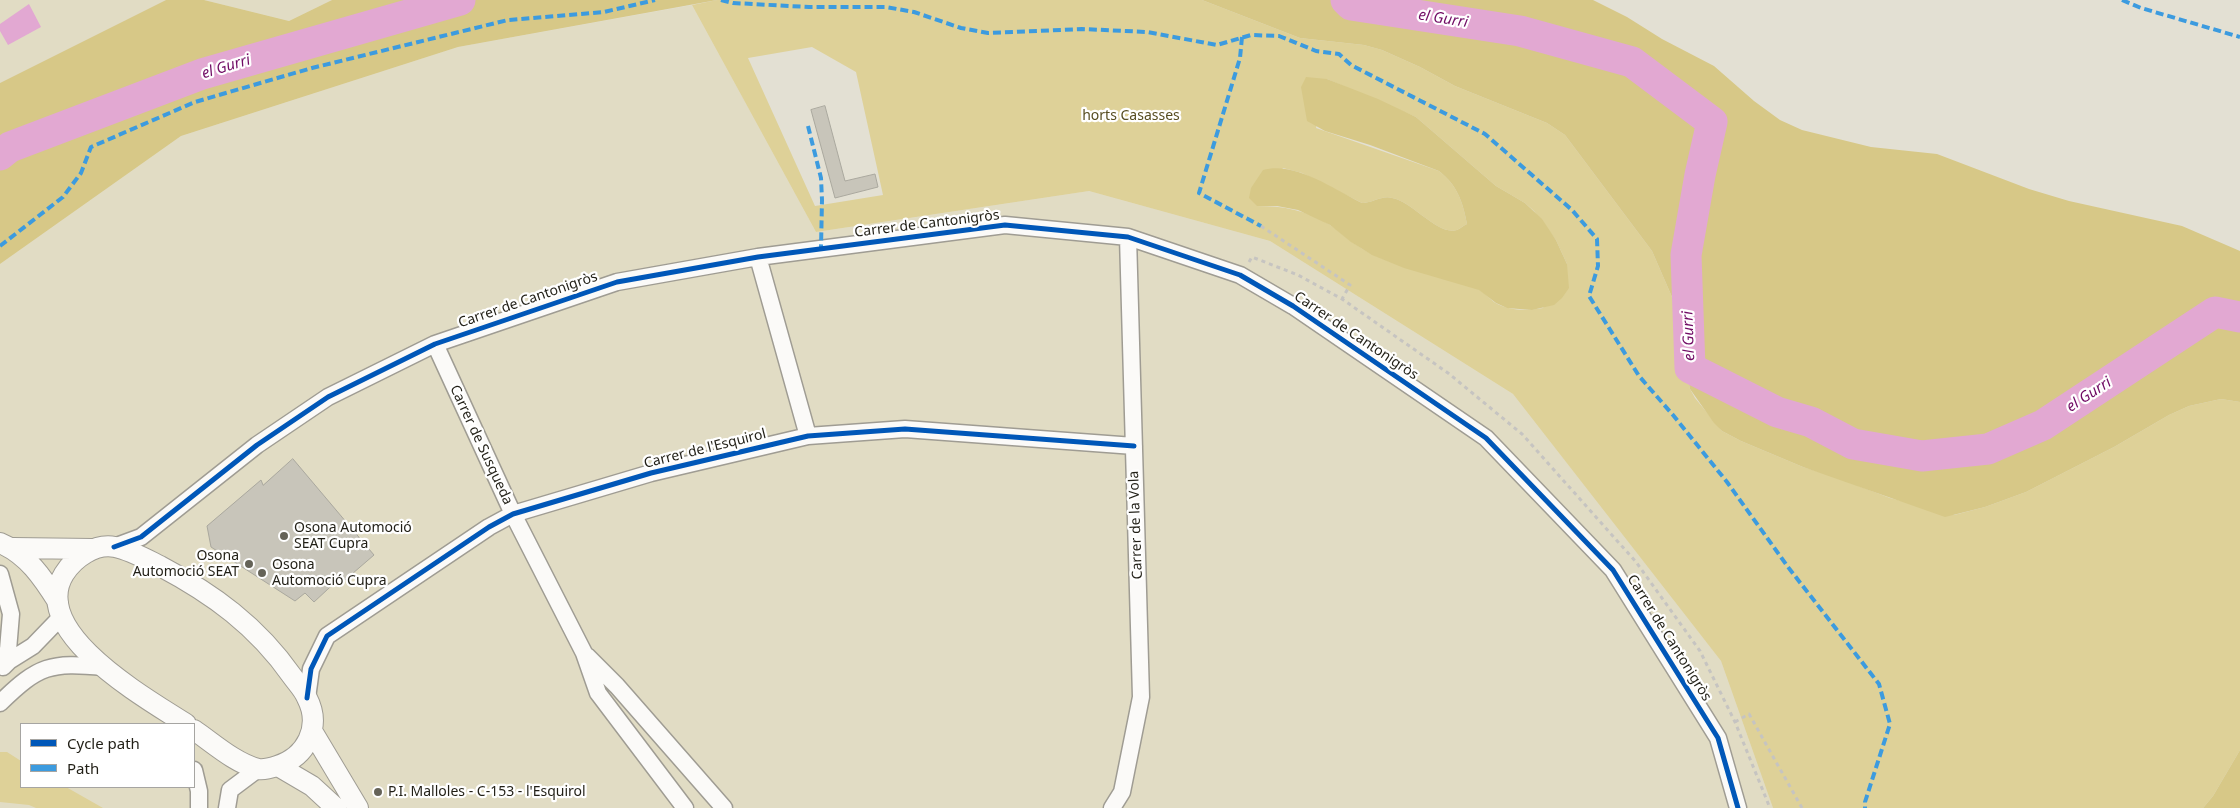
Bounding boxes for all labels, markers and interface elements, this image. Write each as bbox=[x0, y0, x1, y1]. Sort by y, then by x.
water label: el Gurri bbox=[1417, 6, 1469, 32]
water label: el Gurri bbox=[199, 51, 253, 83]
park label: horts Casasses bbox=[1082, 108, 1180, 124]
street label: Carrer de Cantonigròs bbox=[854, 207, 1000, 241]
street label: Carrer de Cantonigròs bbox=[456, 268, 600, 332]
street label: Carrer de Cantonigròs bbox=[1291, 288, 1421, 384]
water label: el Gurri bbox=[1679, 311, 1699, 361]
water label: el Gurri bbox=[2063, 374, 2115, 416]
street label: Carrer de Susqueda bbox=[446, 382, 516, 508]
street label: Carrer de l'Esquirol bbox=[642, 426, 768, 472]
street label: Carrer de la Vola bbox=[1126, 470, 1146, 580]
place label: Osona Automoció SEAT Cupra bbox=[294, 520, 412, 552]
marker: Osona Automoció SEAT Cupra bbox=[278, 530, 290, 542]
place label: Osona Automoció SEAT bbox=[133, 548, 239, 580]
place label: Osona Automoció Cupra bbox=[272, 557, 387, 590]
marker: Osona Automoció SEAT bbox=[243, 558, 255, 570]
marker: Osona Automoció Cupra bbox=[256, 567, 268, 579]
street label: Carrer de Cantonigròs bbox=[1623, 572, 1715, 704]
legend bbox=[20, 723, 195, 788]
text: Cycle path bbox=[67, 733, 140, 753]
text: Path bbox=[67, 758, 99, 778]
place label: P.I. Malloles - C-153 - l'Esquirol bbox=[388, 784, 586, 800]
marker: P.I. Malloles - C-153 - l'Esquirol bbox=[372, 786, 384, 798]

